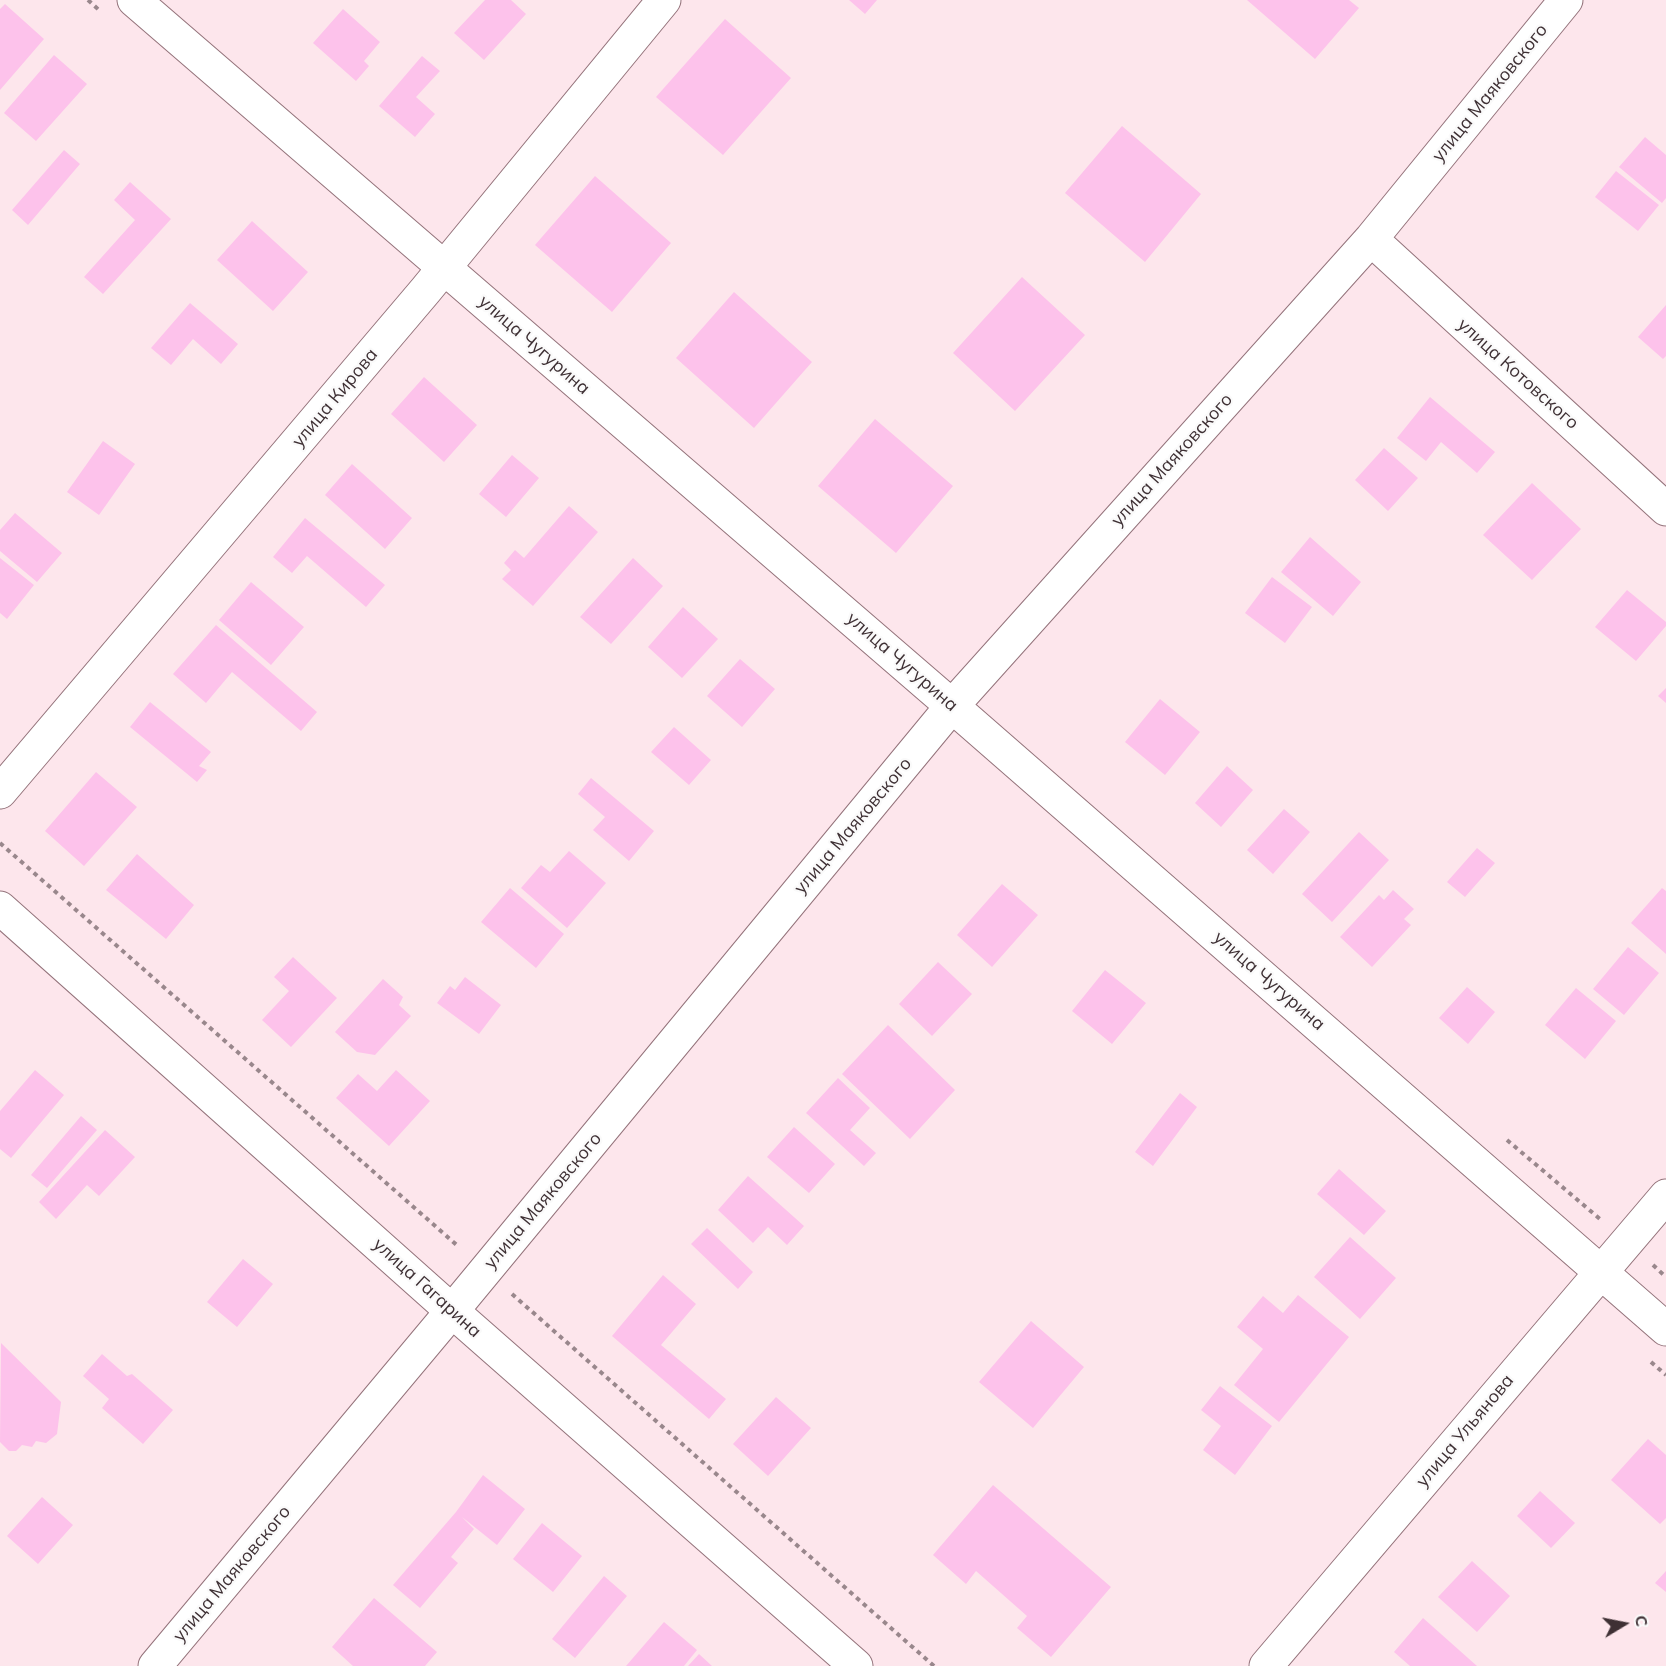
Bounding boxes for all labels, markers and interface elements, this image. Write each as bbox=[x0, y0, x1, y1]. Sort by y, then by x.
street label: улица Маяковского bbox=[1428, 20, 1552, 166]
street label: улица Чугурина bbox=[474, 291, 594, 399]
street label: улица Котовского bbox=[1453, 314, 1583, 434]
street label: улица Кирова bbox=[287, 344, 383, 452]
street label: улица Маяковского bbox=[1107, 389, 1237, 531]
street label: улица Чугурина bbox=[842, 608, 962, 716]
street label: улица Маяковского bbox=[790, 753, 916, 899]
street label: улица Чугурина bbox=[1209, 927, 1329, 1035]
street label: улица Маяковского bbox=[480, 1128, 606, 1274]
street label: улица Гагарина bbox=[368, 1234, 486, 1342]
street label: улица Ульянова bbox=[1412, 1370, 1518, 1492]
street label: улица Маяковского bbox=[169, 1501, 295, 1647]
north arrow bbox=[1594, 1594, 1654, 1654]
text: С bbox=[1631, 1614, 1653, 1628]

